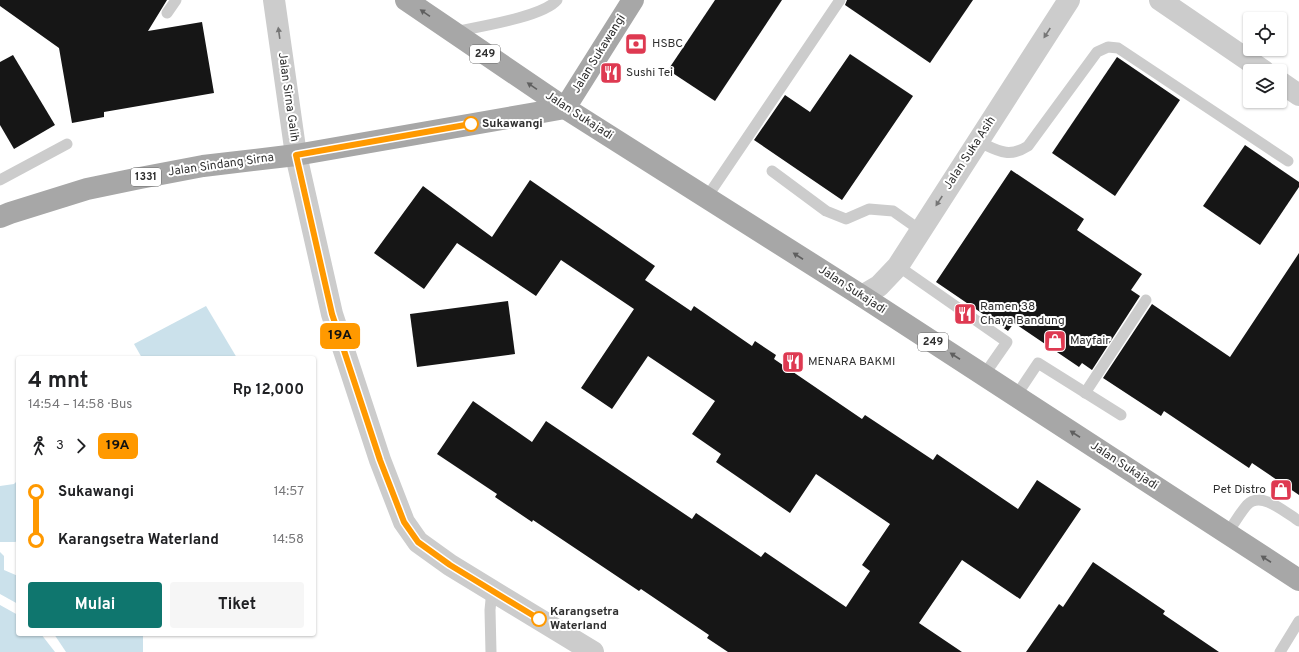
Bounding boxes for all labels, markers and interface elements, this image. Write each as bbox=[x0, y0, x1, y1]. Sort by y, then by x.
one-way arrow bbox=[420, 9, 430, 17]
street label: Jalan Sukawangi bbox=[568, 12, 630, 96]
map controls bbox=[1243, 12, 1287, 108]
button: locate bbox=[1243, 12, 1287, 56]
one-way arrow bbox=[276, 27, 282, 39]
one-way arrow bbox=[1044, 27, 1051, 39]
bank icon: HSBC bbox=[623, 31, 649, 57]
place label: HSBC bbox=[652, 36, 683, 52]
road number: 249 bbox=[470, 45, 500, 63]
street label: Jalan Sirna Galih bbox=[274, 51, 302, 143]
restaurant icon: Sushi Tei bbox=[598, 60, 624, 86]
button: layers bbox=[1243, 64, 1287, 108]
place label: Sushi Tei bbox=[626, 65, 673, 81]
one-way arrow bbox=[527, 82, 538, 90]
street label: Jalan Sukajadi bbox=[542, 88, 616, 144]
street label: Jalan Suka Asih bbox=[940, 113, 1000, 193]
marker: Sukawangi bbox=[463, 116, 479, 132]
place label: Sukawangi bbox=[482, 116, 543, 132]
street label: Jalan Sindang Sirna bbox=[167, 150, 275, 180]
road number: 1331 bbox=[131, 168, 161, 186]
one-way arrow bbox=[935, 195, 942, 207]
one-way arrow bbox=[792, 252, 804, 259]
street label: Jalan Sukajadi bbox=[815, 262, 889, 318]
place label: Ramen 38 Chaya Bandung bbox=[980, 299, 1065, 329]
restaurant icon: Ramen 38 Chaya Bandung bbox=[952, 301, 978, 327]
line badge: 19A bbox=[317, 323, 363, 349]
text: 19A bbox=[328, 327, 352, 344]
shop icon: Mayfair bbox=[1042, 328, 1068, 354]
road number: 249 bbox=[918, 333, 948, 351]
place label: Mayfair bbox=[1070, 333, 1110, 349]
restaurant icon: MENARA BAKMI bbox=[780, 349, 806, 375]
one-way arrow bbox=[950, 352, 960, 360]
place label: MENARA BAKMI bbox=[808, 354, 895, 370]
text: 4 mnt bbox=[28, 368, 88, 395]
text: Rp 12,000 bbox=[233, 381, 304, 400]
text: 14:54 – 14:58 · Bus bbox=[28, 397, 132, 413]
one-way arrow bbox=[1070, 431, 1081, 438]
icon: walk bbox=[28, 435, 50, 457]
icon: forward bbox=[70, 435, 92, 457]
text: 19A bbox=[106, 437, 130, 454]
text: 3 bbox=[56, 438, 64, 454]
street label: Jalan Sukajadi bbox=[1087, 438, 1161, 494]
shop icon: Pet Distro bbox=[1268, 477, 1294, 503]
place label: Pet Distro bbox=[1213, 482, 1266, 498]
text: Sukawangi bbox=[58, 483, 134, 502]
text: 14:57 bbox=[274, 484, 304, 500]
text: Karangsetra Waterland bbox=[58, 531, 219, 550]
text: 14:58 bbox=[272, 532, 304, 548]
one-way arrow bbox=[1261, 555, 1272, 563]
button: Mulai bbox=[28, 582, 162, 628]
button: Tiket bbox=[170, 582, 304, 628]
place label: Karangsetra Waterland bbox=[550, 604, 619, 634]
marker: Karangsetra Waterland bbox=[531, 611, 547, 627]

